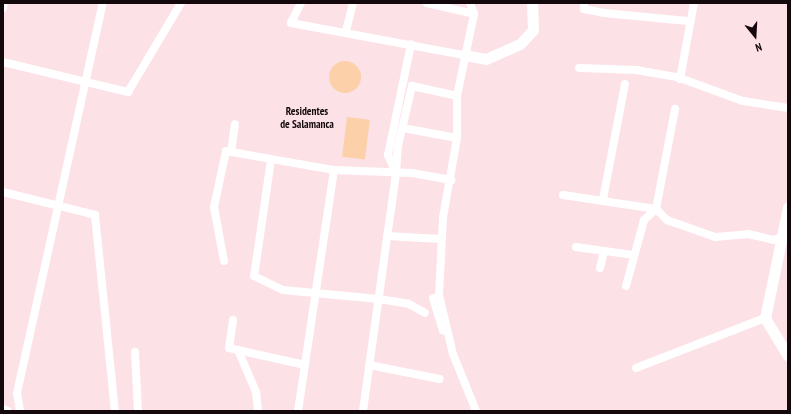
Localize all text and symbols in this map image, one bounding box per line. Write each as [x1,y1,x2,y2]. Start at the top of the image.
north arrow [735,16,775,56]
text: N [754,40,764,55]
district label: Residentes de Salamanca [280,105,334,131]

